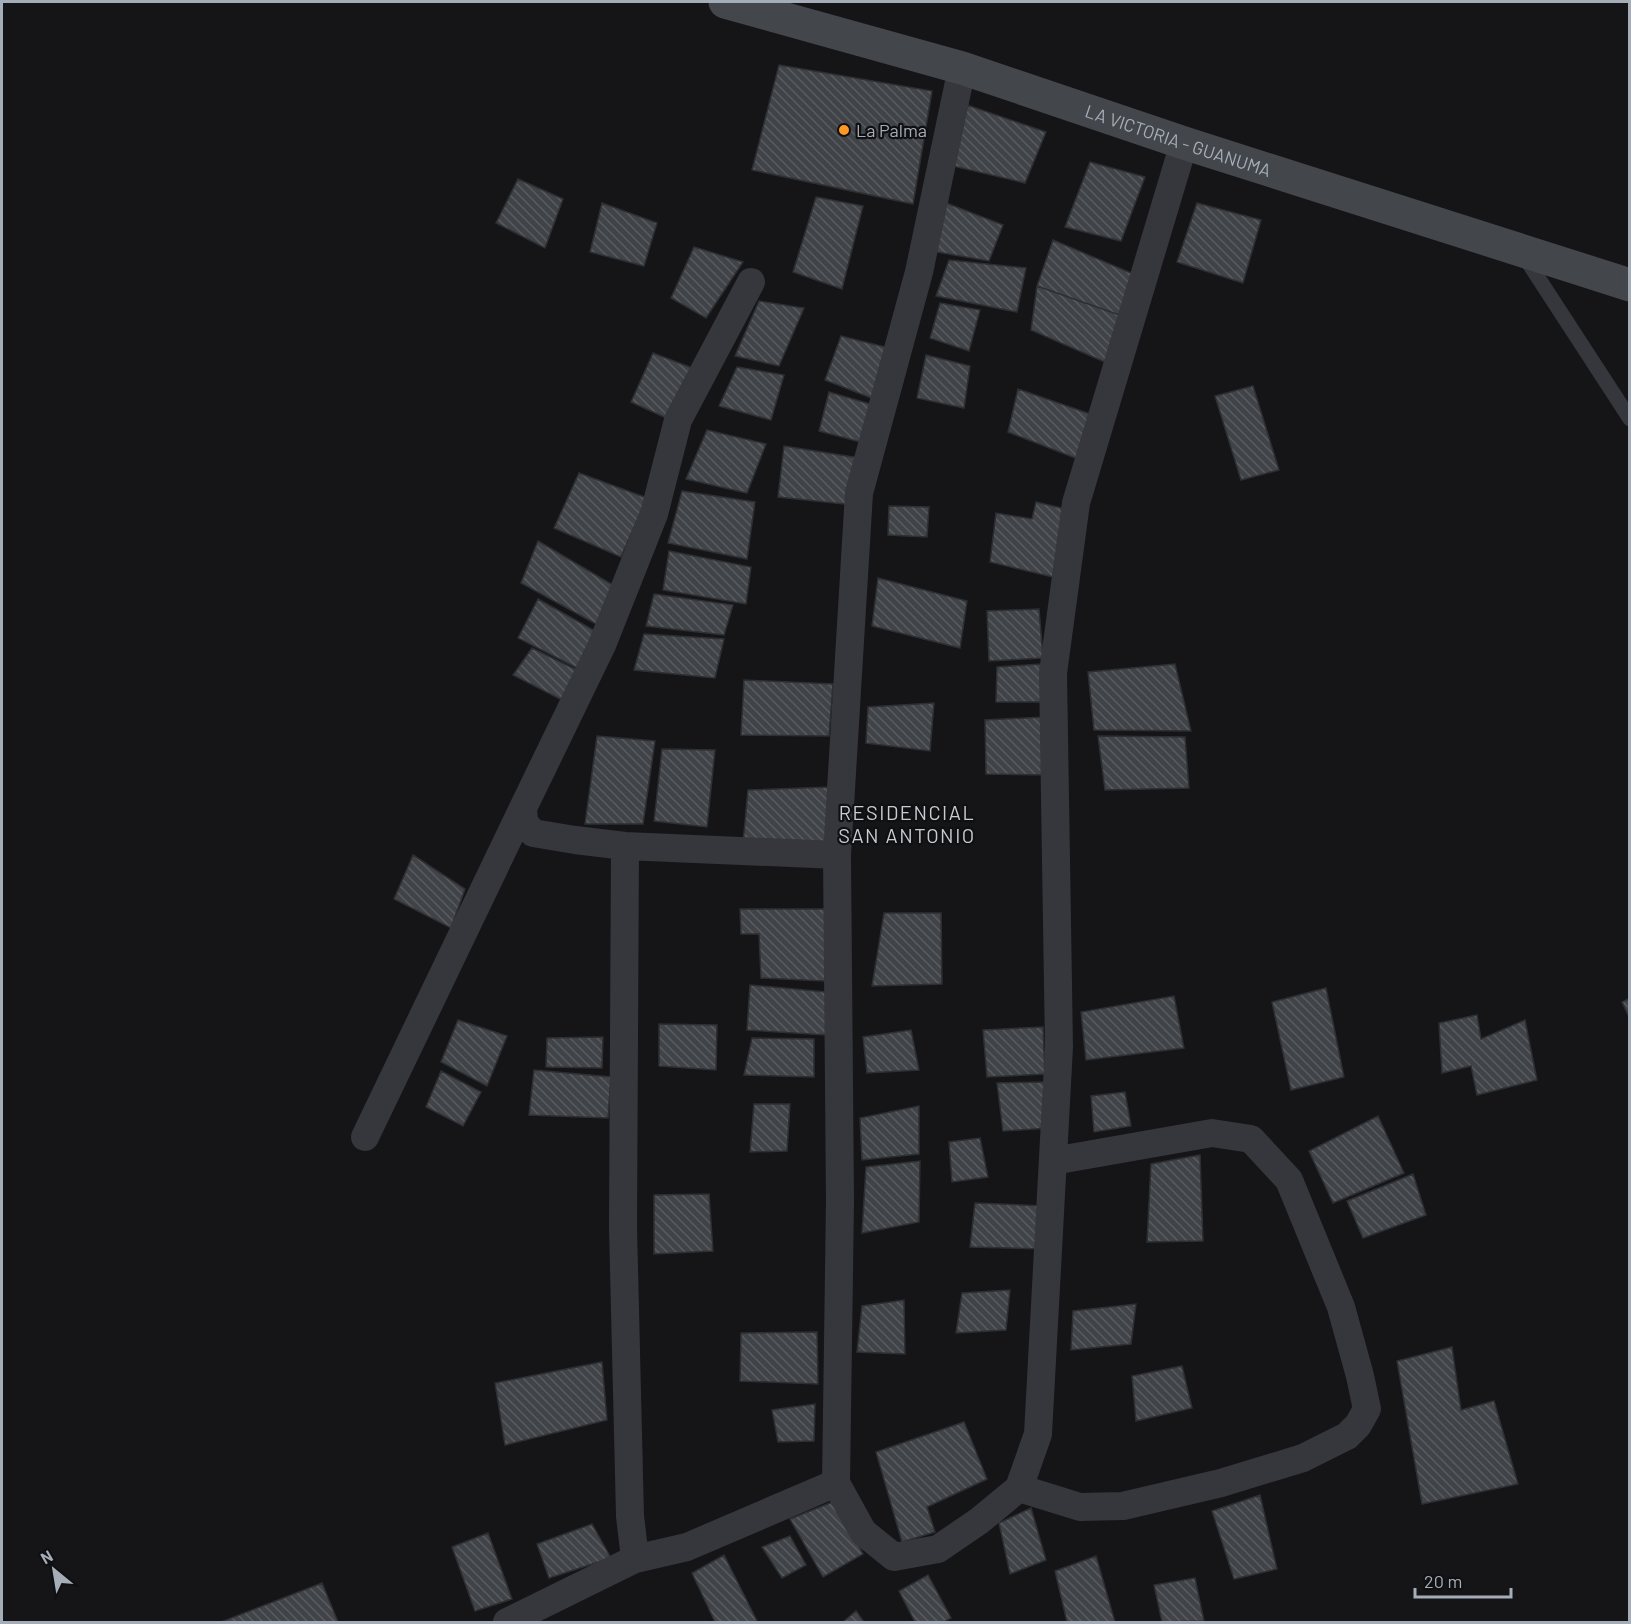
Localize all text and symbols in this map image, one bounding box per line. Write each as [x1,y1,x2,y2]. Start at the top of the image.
street label: LA VICTORIA - GUANUMA [1082,99,1274,181]
place label: La Palma [856,119,927,141]
marker: La Palma [837,123,851,137]
district label: RESIDENCIAL SAN ANTONIO [838,800,976,847]
north arrow [24,1540,84,1600]
text: N [37,1546,56,1567]
scale bar [1415,1561,1511,1599]
text: 20 m [1424,1570,1462,1592]

